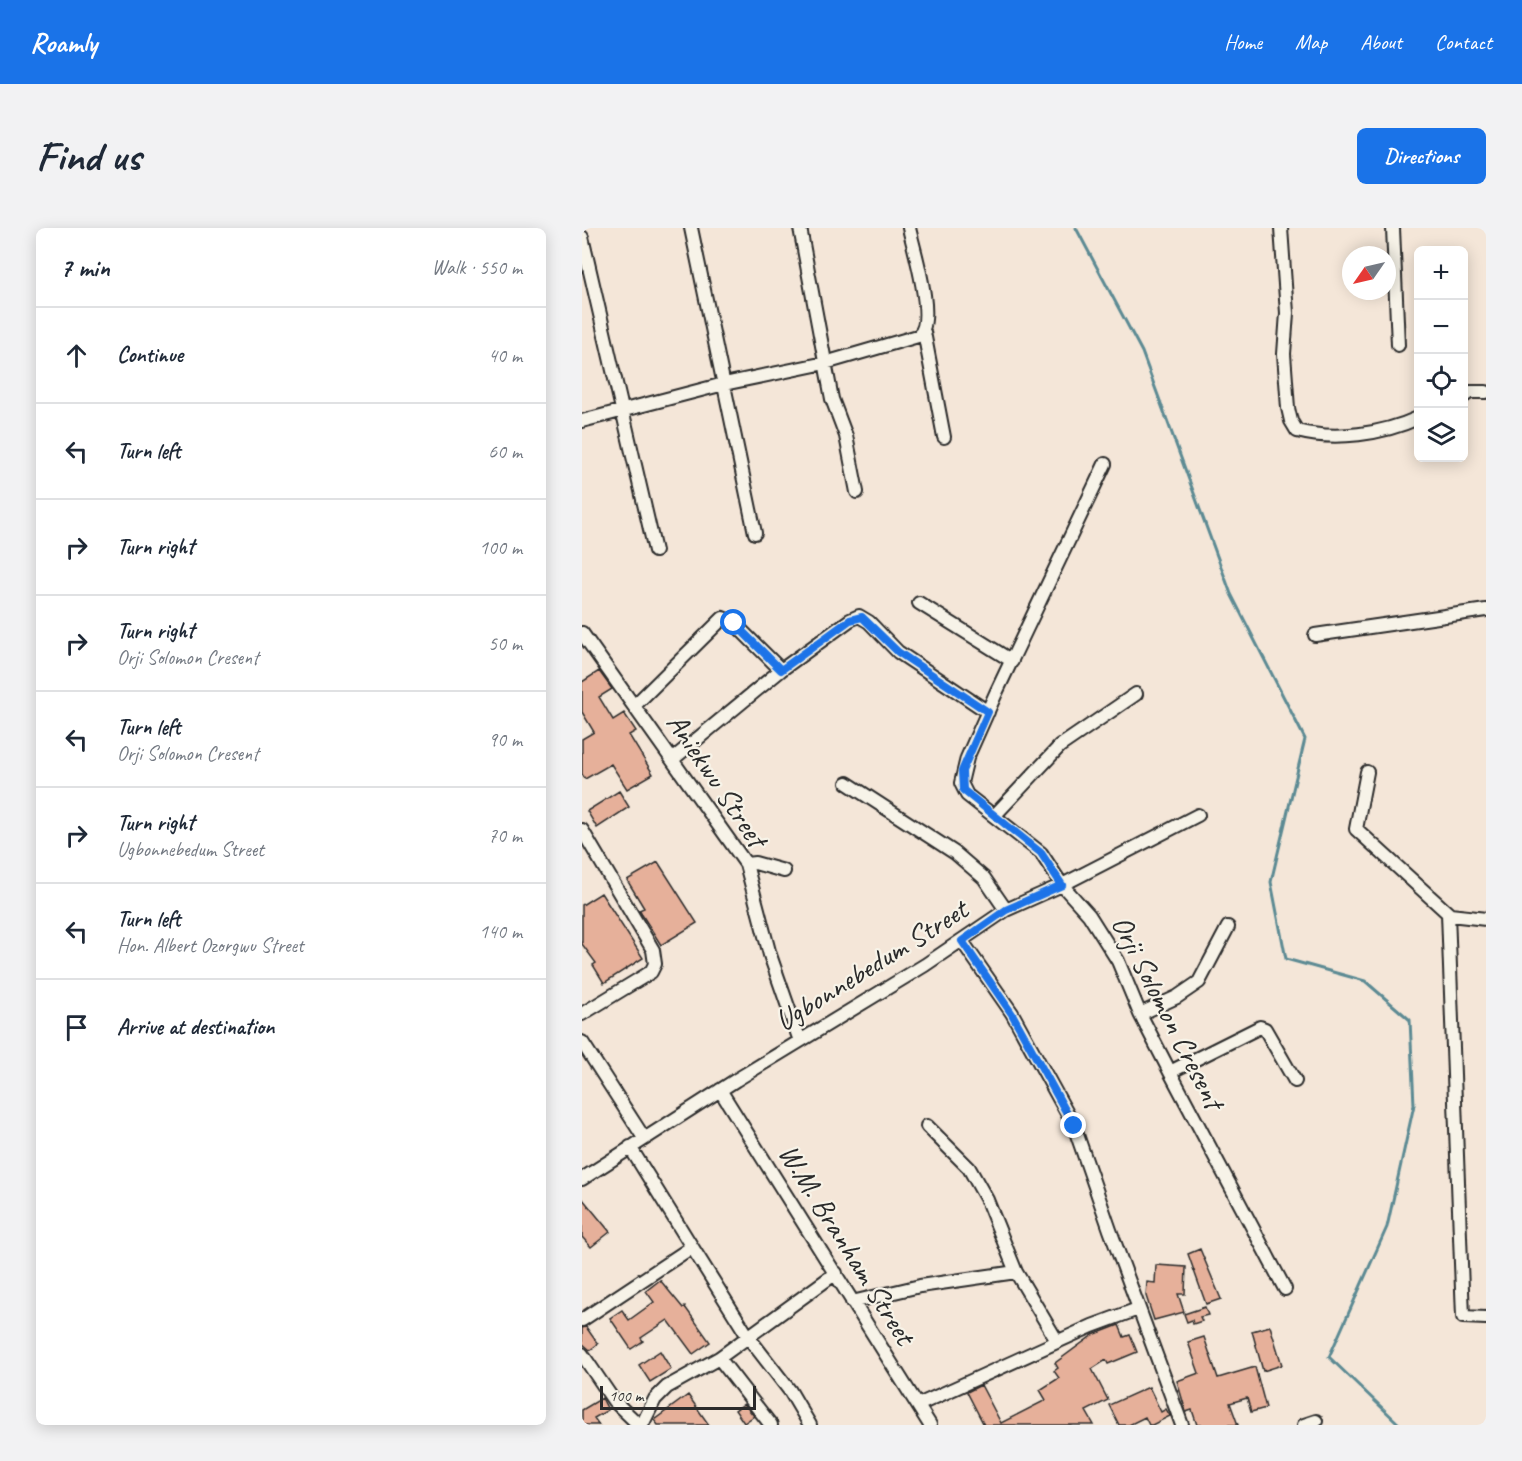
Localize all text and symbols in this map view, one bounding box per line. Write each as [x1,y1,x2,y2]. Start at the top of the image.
text: Roamly [30,25,97,60]
text: Home [1224,29,1262,55]
text: Map [1295,29,1327,55]
text: About [1360,29,1402,55]
text: Contact [1435,29,1492,55]
button: Directions [1357,128,1486,184]
text: Find us [36,130,141,183]
north arrow [1342,246,1396,300]
map controls [1414,246,1468,462]
button: + [1414,246,1468,300]
text: 7 min [60,251,110,284]
text: Walk · 550 m [432,255,522,280]
button: − [1414,300,1468,354]
icon: ahead [60,339,93,372]
text: Continue [117,341,183,369]
text: 40 m [488,343,522,368]
button: locate [1414,354,1468,408]
button: layers [1414,408,1468,462]
icon: left [60,435,93,468]
text: Turn left [117,437,181,465]
text: 60 m [488,439,522,464]
icon: right [60,531,93,564]
text: Turn right [117,533,194,561]
text: 100 m [479,535,522,560]
route start [720,609,746,635]
text: Turn right [117,617,194,645]
icon: right [60,627,93,660]
text: 50 m [488,631,522,656]
text: Orji Solomon Cresent [117,645,259,670]
street label: Aniekwu Street [658,706,778,858]
text: Turn left [117,713,181,741]
icon: left [60,723,93,756]
text: 90 m [488,727,522,752]
text: Orji Solomon Cresent [117,741,259,766]
text: Turn right [117,809,194,837]
icon: right [60,819,93,852]
text: 70 m [488,823,522,848]
text: Ugbonnebedum Street [117,837,264,862]
street label: Ugbonnebedum Street [768,889,977,1039]
text: Turn left [117,905,181,933]
street label: Orji Solomon Cresent [1103,909,1235,1119]
icon: left [60,915,93,948]
text: 140 m [479,919,522,944]
text: Hon. Albert Ozorgwu Street [117,933,304,958]
icon: arrive [60,1011,93,1044]
text: Arrive at destination [117,1013,274,1041]
route end [1060,1112,1086,1138]
street label: W.M. Branham Street [770,1137,926,1354]
scale bar [600,1383,756,1410]
text: 100 m [609,1386,643,1406]

